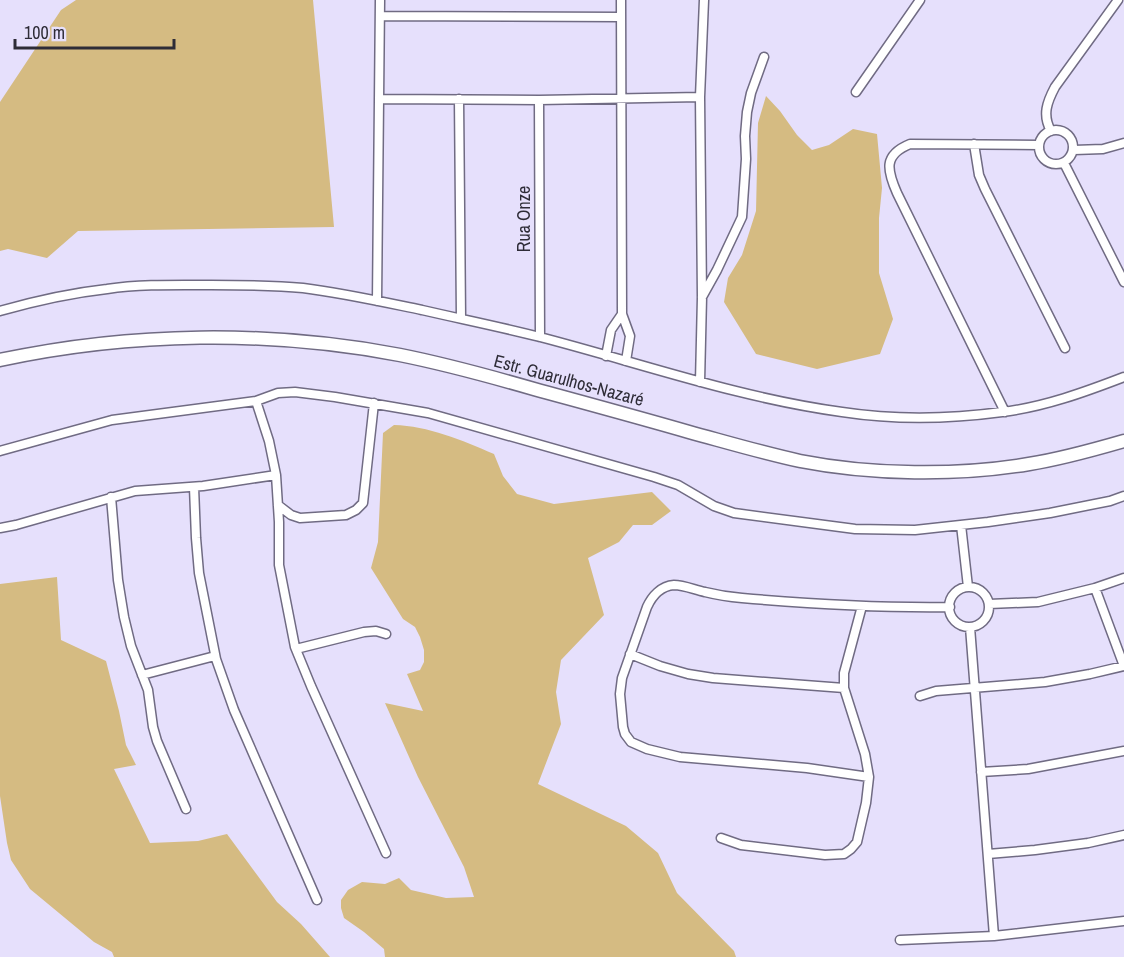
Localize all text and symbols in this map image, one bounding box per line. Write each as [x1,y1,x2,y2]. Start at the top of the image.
scale bar [15,12,174,50]
text: 100 m [24,20,65,45]
street label: Rua Onze [511,186,536,252]
street label: Estr. Guarulhos-Nazaré [491,348,647,412]

